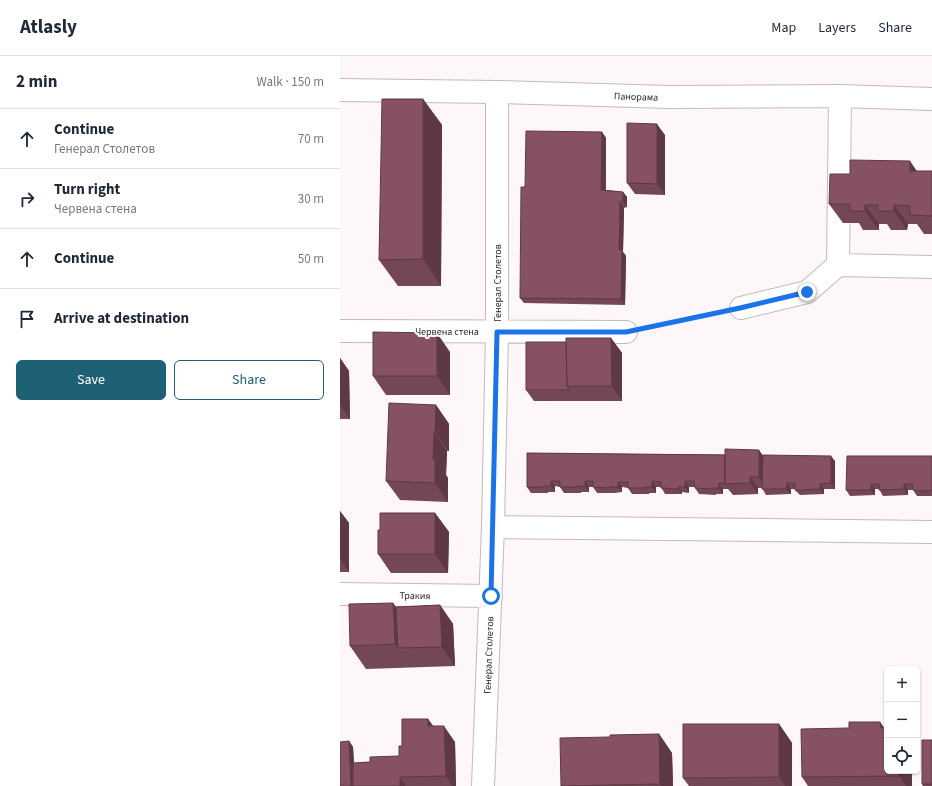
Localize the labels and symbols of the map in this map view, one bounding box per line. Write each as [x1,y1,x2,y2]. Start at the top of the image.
street label: Панорама [614,89,658,105]
street label: Генерал Столетов [491,244,505,322]
route end [798,283,816,301]
street label: Червена стена [415,325,479,339]
route start [482,587,500,605]
street label: Тракия [399,589,431,603]
street label: Генерал Столетов [481,616,497,694]

